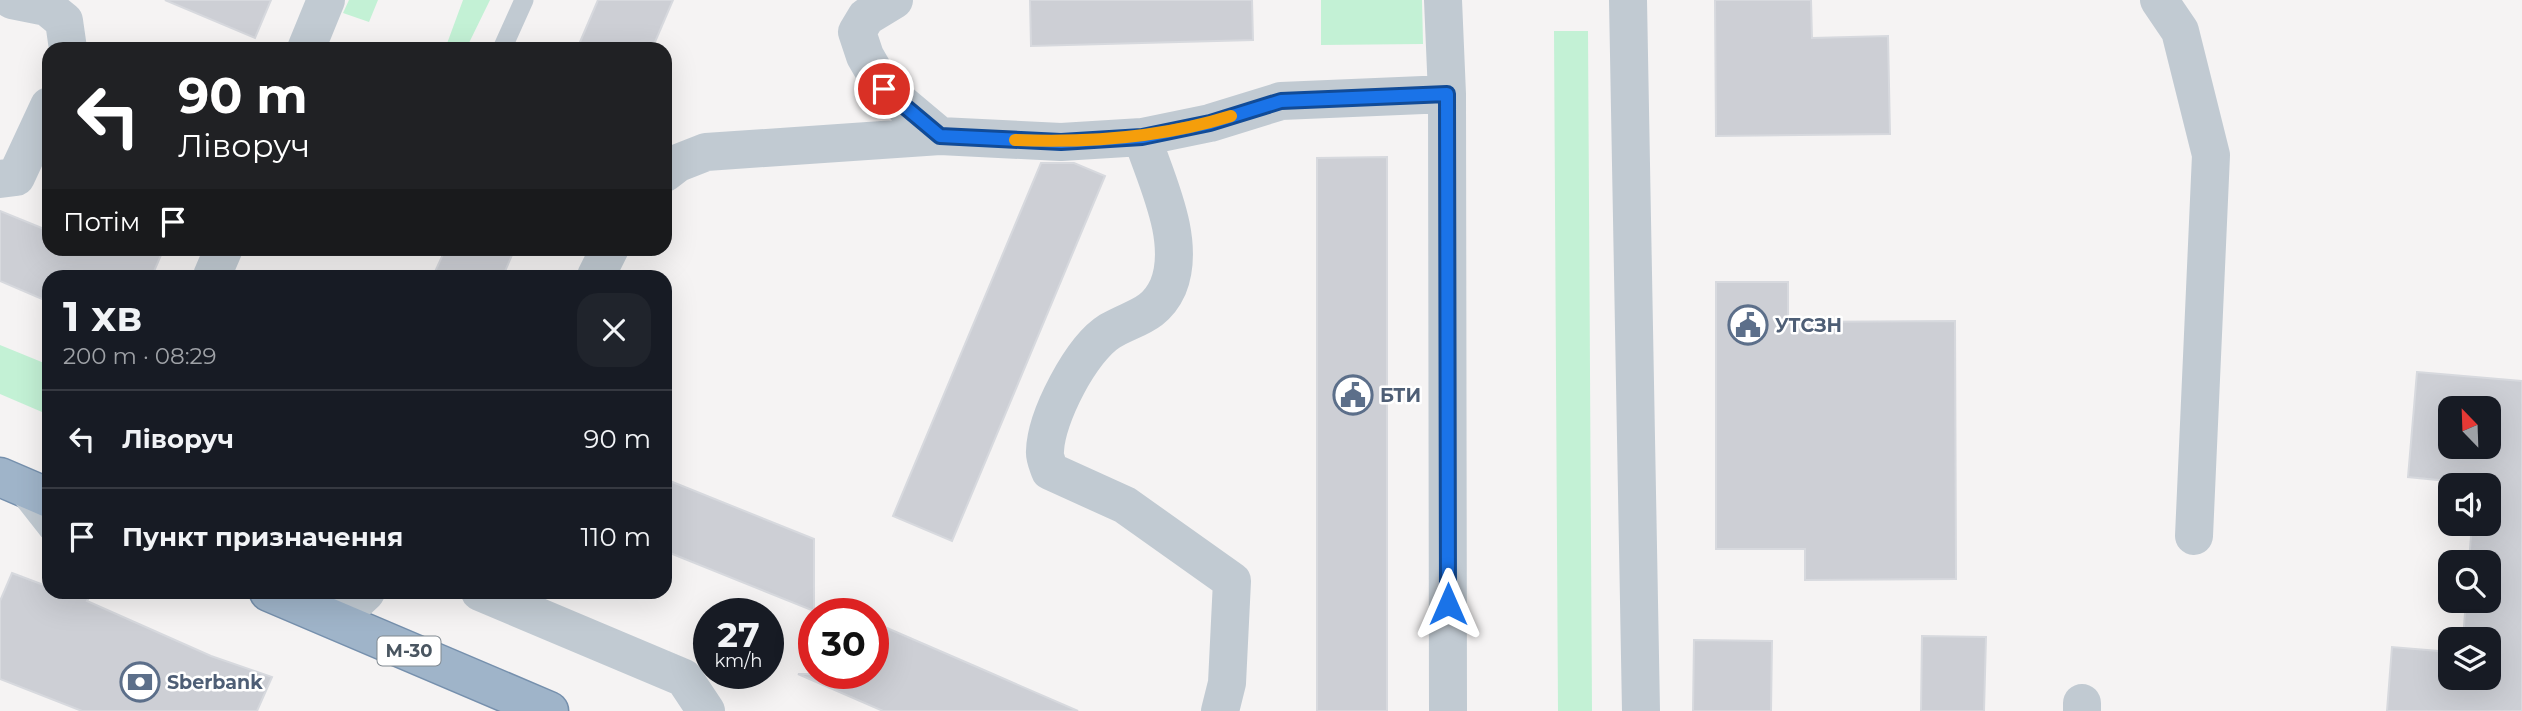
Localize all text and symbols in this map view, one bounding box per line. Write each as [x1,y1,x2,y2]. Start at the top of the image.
pin [854,59,914,119]
text: 90 m [178,66,308,125]
icon: left [63,70,154,161]
icon: arrive [865,70,903,108]
text: Ліворуч [178,126,310,165]
icon: arrive [154,203,192,241]
text: Потім [63,206,140,238]
text: 1 хв [63,290,142,342]
button: close [577,293,651,367]
public building icon: УТСЗН [1727,304,1769,346]
place label: УТСЗН [1775,314,1842,337]
text: 200 m · 08:29 [63,342,217,370]
public building icon: БТИ [1332,374,1374,416]
place label: БТИ [1380,384,1421,407]
north arrow [2438,396,2501,458]
map controls [2438,396,2501,690]
icon: left [63,420,101,458]
text: Ліворуч [122,423,234,455]
text: 90 m [584,423,651,455]
button: sound [2438,473,2501,536]
icon: arrive [63,518,101,556]
text: Пункт призначення [122,521,403,553]
text: 110 m [581,521,651,553]
button: search [2438,550,2501,613]
position arrow [1411,567,1485,641]
speed limit sign: 30 [798,598,889,689]
text: 27 [717,613,760,656]
button: layers [2438,627,2501,690]
road number: М-30 [378,636,440,666]
text: km/h [714,650,763,672]
bank icon: Sberbank [119,661,161,703]
place label: Sberbank [167,671,263,694]

